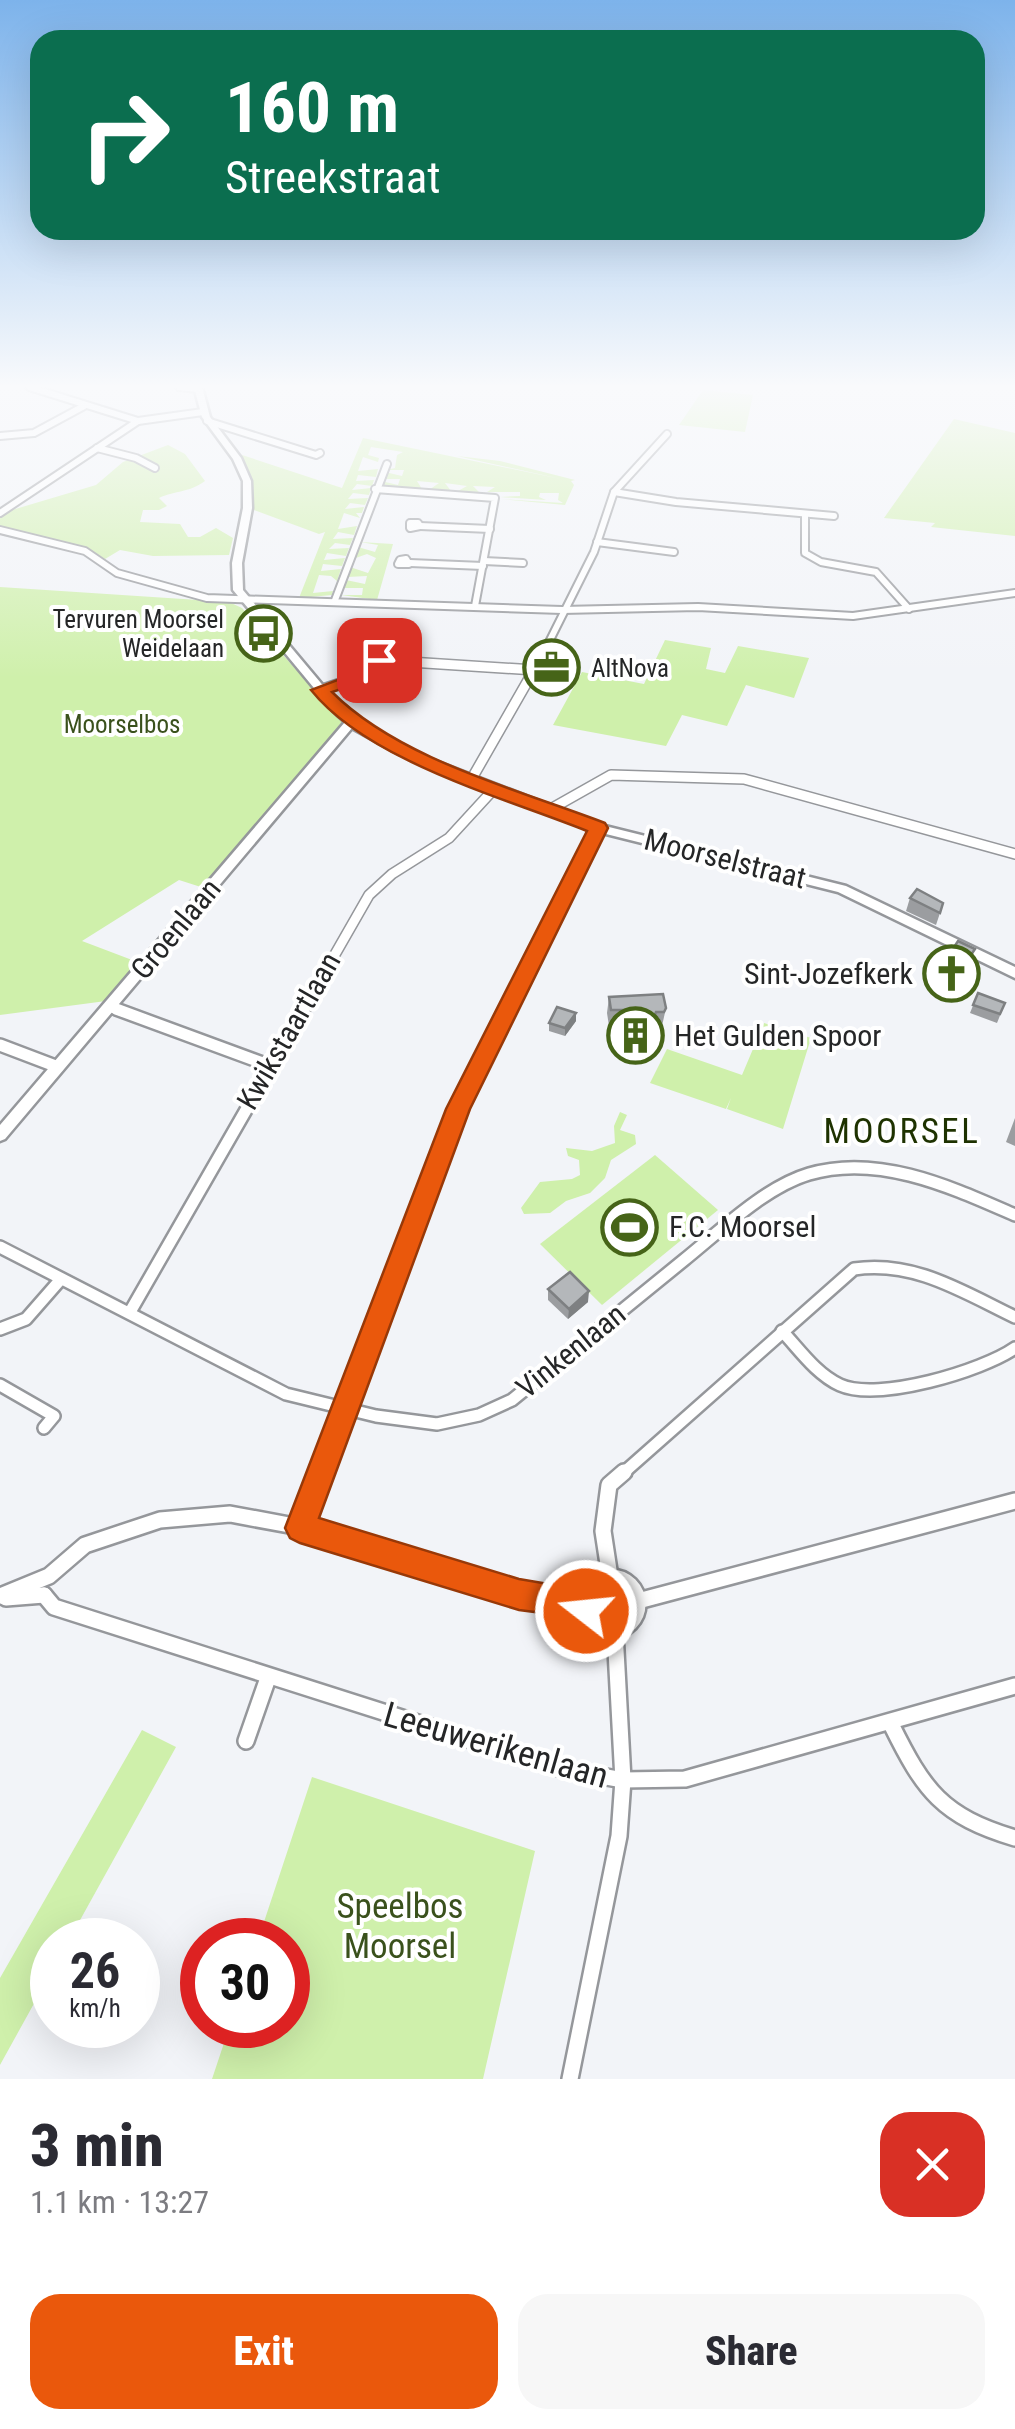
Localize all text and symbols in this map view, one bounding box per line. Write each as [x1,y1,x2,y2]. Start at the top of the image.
text: 160 m [225,67,399,149]
icon: right [60,70,190,200]
text: Streekstraat [225,151,441,204]
bus stop icon: Tervuren Moorsel Weidelaan [233,603,293,663]
place label: Tervuren Moorsel Weidelaan [52,605,224,663]
pin [337,618,422,703]
icon: arrive [352,633,407,688]
office icon: AltNova [522,638,582,698]
place label: AltNova [591,654,669,683]
park label: Moorselbos [64,710,180,739]
street label: Moorselstraat [641,822,810,895]
street label: Groenlaan [124,871,228,986]
church icon: Sint-Jozefkerk [922,944,982,1004]
street label: Kwikstaartlaan [230,946,348,1116]
place label: Sint-Jozefkerk [744,956,913,991]
building icon: Het Gulden Spoor [605,1006,665,1066]
place label: Het Gulden Spoor [674,1018,882,1053]
district label: MOORSEL [824,1111,980,1152]
sports icon: F.C. Moorsel [600,1197,660,1257]
place label: F.C. Moorsel [669,1209,816,1244]
street label: Vinkenlaan [509,1296,632,1405]
position arrow [534,1559,638,1663]
street label: Leeuwerikenlaan [379,1694,613,1797]
park label: Speelbos Moorsel [336,1886,464,1967]
speed limit sign: 30 [180,1918,310,2048]
text: 26 [70,1942,120,2000]
text: km/h [69,1994,121,2023]
text: 3 min [30,2110,164,2181]
button: close [880,2112,985,2217]
text: 1.1 km · 13:27 [30,2183,209,2221]
button: Exit [30,2294,498,2409]
button: Share [518,2294,985,2409]

